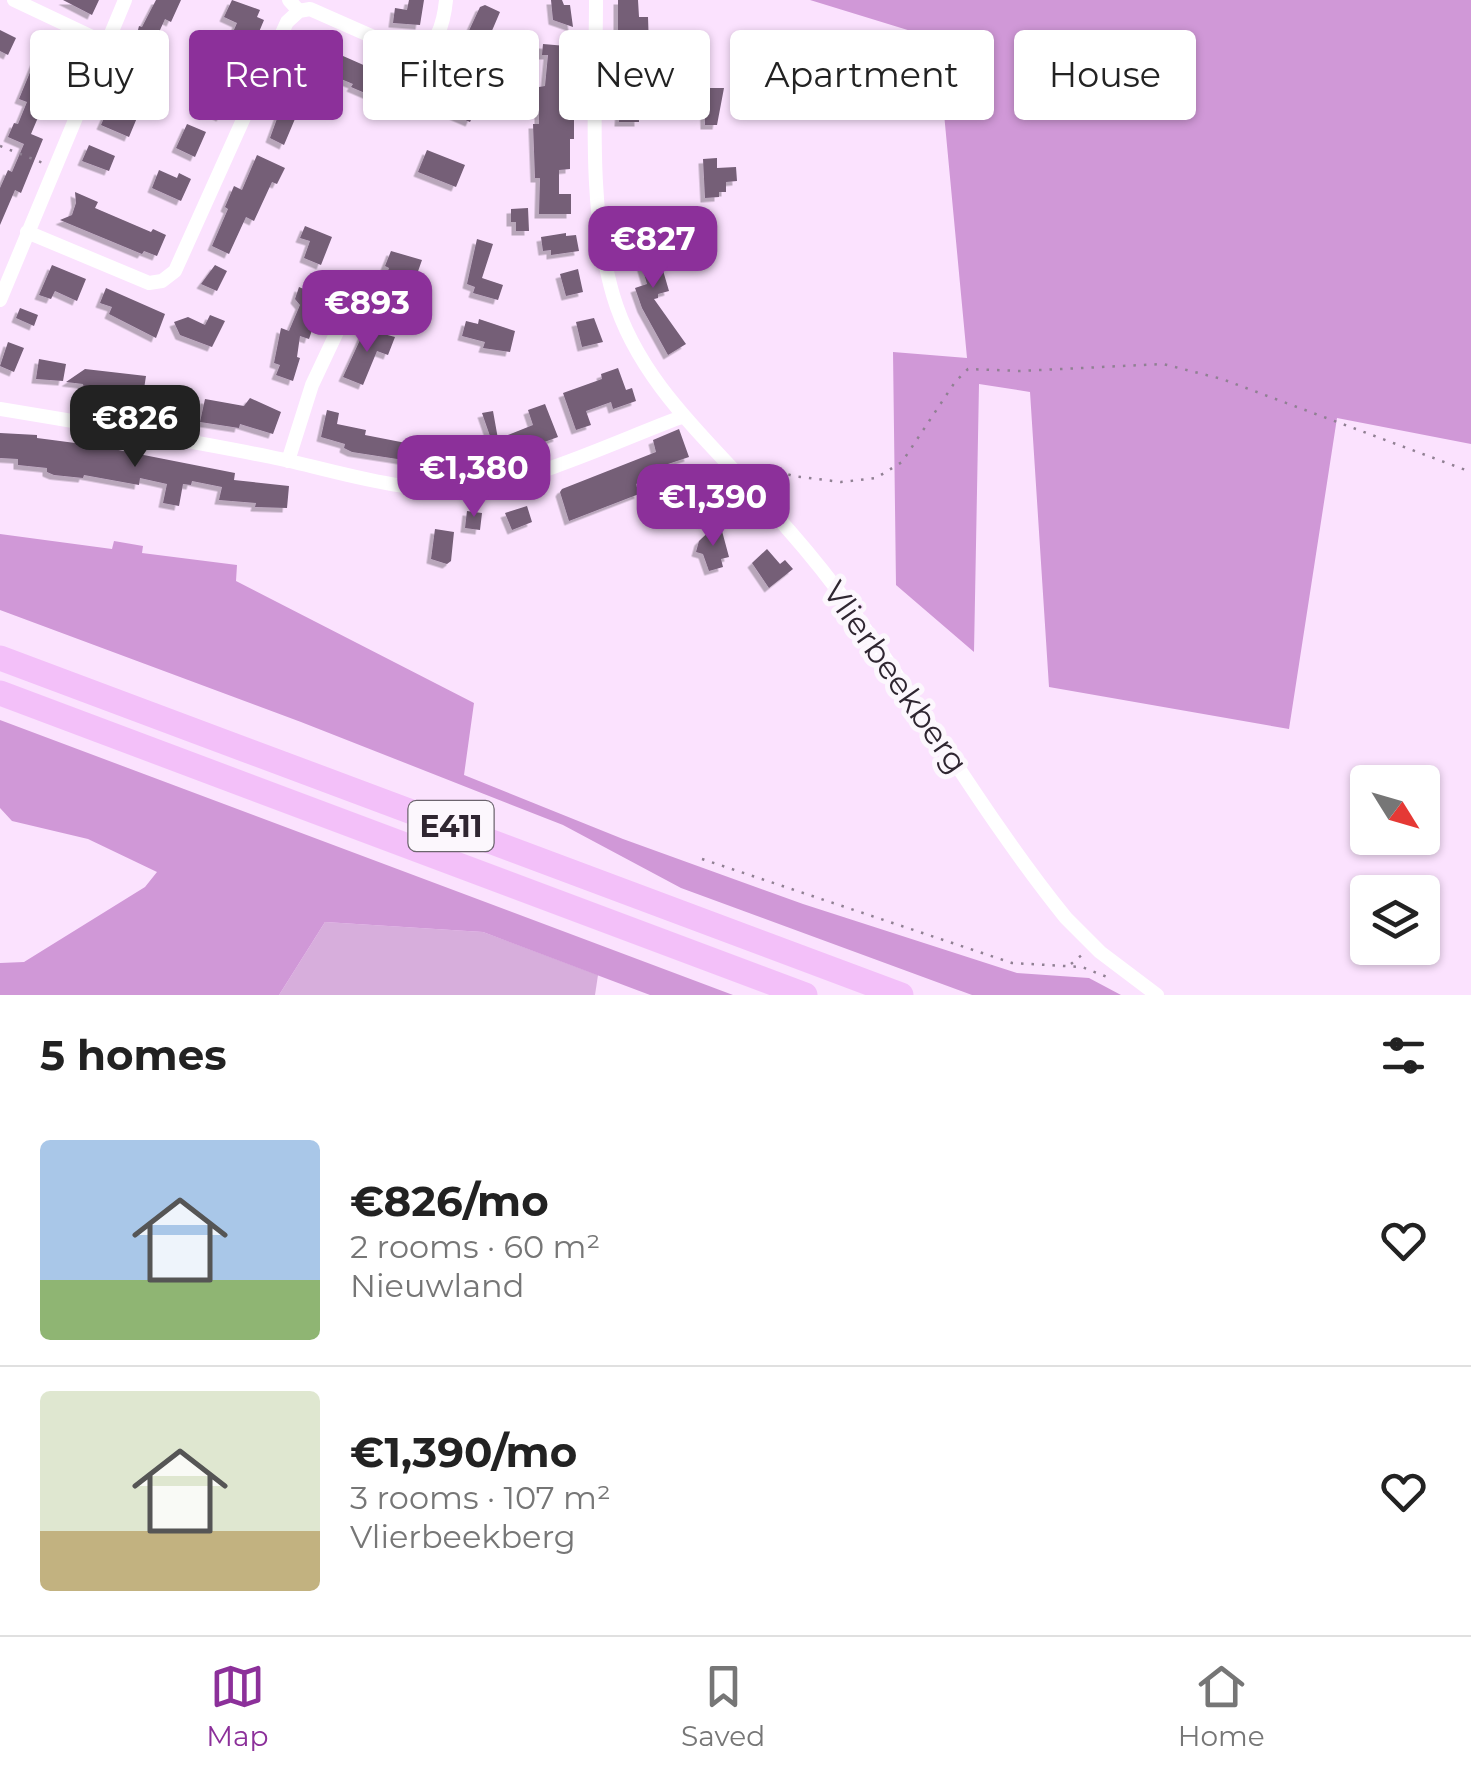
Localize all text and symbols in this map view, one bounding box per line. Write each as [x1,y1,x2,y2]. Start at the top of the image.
chip: Buy [30,30,169,120]
chip: Rent [189,30,343,120]
chip: Filters [363,30,539,120]
chip: New [559,30,710,120]
chip: Apartment [730,30,994,120]
chip: House [1014,30,1196,120]
pin: €827 [594,206,712,291]
text: €827 [610,219,696,258]
pin: €893 [308,270,426,355]
text: €893 [324,283,410,322]
pin: €826 [76,385,194,470]
text: €826 [92,398,178,437]
pin: €1,380 [393,435,555,520]
text: €1,380 [419,448,529,487]
pin: €1,390 [632,464,794,549]
text: €1,390 [659,477,767,516]
street label: Vlierbeekberg [815,573,977,781]
north arrow [1350,765,1440,855]
map controls [1350,765,1440,965]
road number: E411 [408,801,494,851]
button: layers [1350,875,1440,965]
icon: filters [1376,1028,1431,1083]
text: 5 homes [40,1029,227,1081]
text: €826/mo [350,1175,549,1227]
icon: home [120,1180,240,1300]
icon: heart [1376,1213,1431,1268]
text: 2 rooms · 60 m² [350,1227,600,1266]
text: Nieuwland [350,1266,524,1305]
text: €1,390/mo [350,1426,577,1478]
icon: home [120,1431,240,1551]
icon: heart [1376,1464,1431,1519]
text: 3 rooms · 107 m² [350,1478,611,1517]
text: Vlierbeekberg [350,1517,576,1556]
tab: Map [206,1659,269,1753]
tab: Saved [681,1659,765,1753]
tab: Home [1178,1659,1265,1753]

